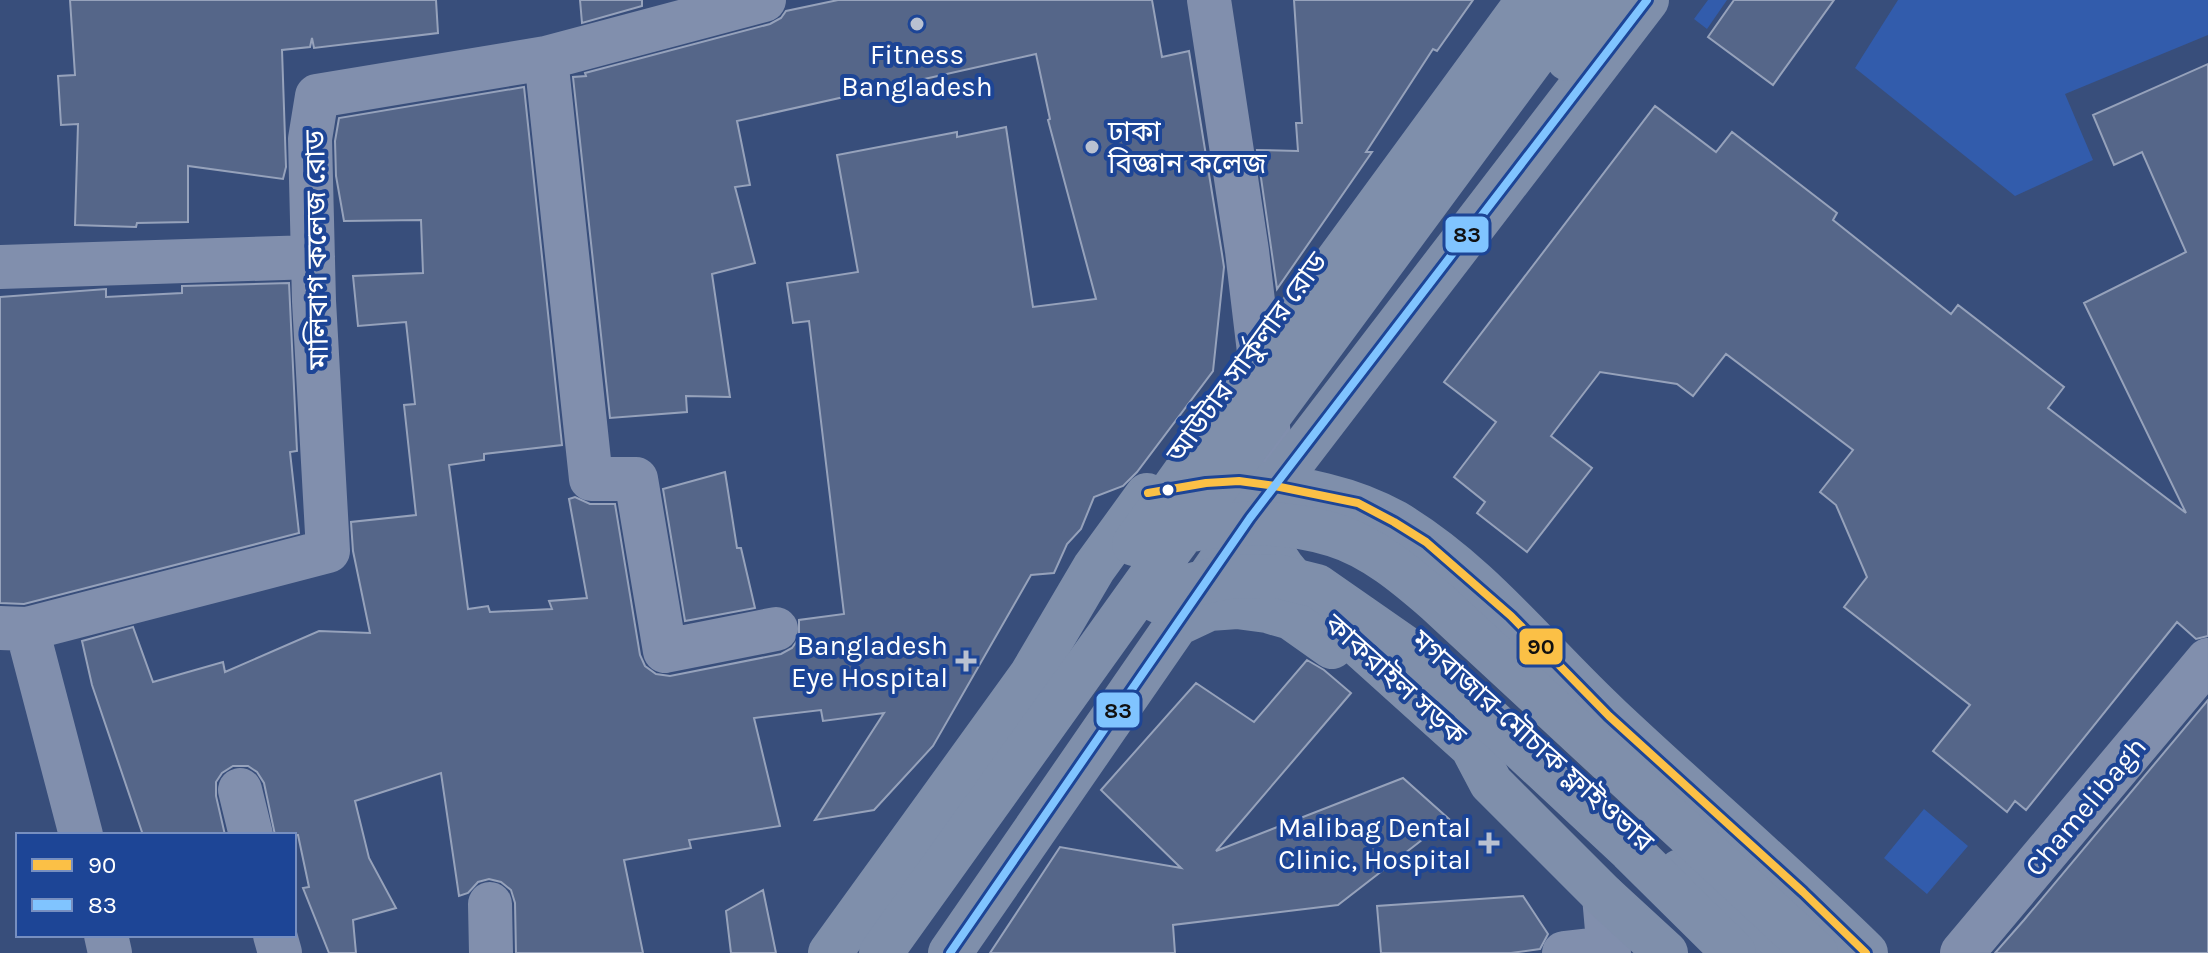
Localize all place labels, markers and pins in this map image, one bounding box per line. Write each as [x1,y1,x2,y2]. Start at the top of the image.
marker: Fitness Bangladesh [908,15,926,33]
place label: Fitness Bangladesh [841,38,993,103]
place label: ঢাকা বিজ্ঞান কলেজ [1107,115,1268,180]
marker: ঢাকা বিজ্ঞান কলেজ [1083,138,1101,156]
unlabelled marker [1160,482,1176,498]
place label: Bangladesh Eye Hospital [791,629,948,694]
marker: Bangladesh Eye Hospital [955,650,977,672]
place label: Malibag Dental Clinic, Hospital [1278,811,1471,876]
marker: Malibag Dental Clinic, Hospital [1478,832,1500,854]

